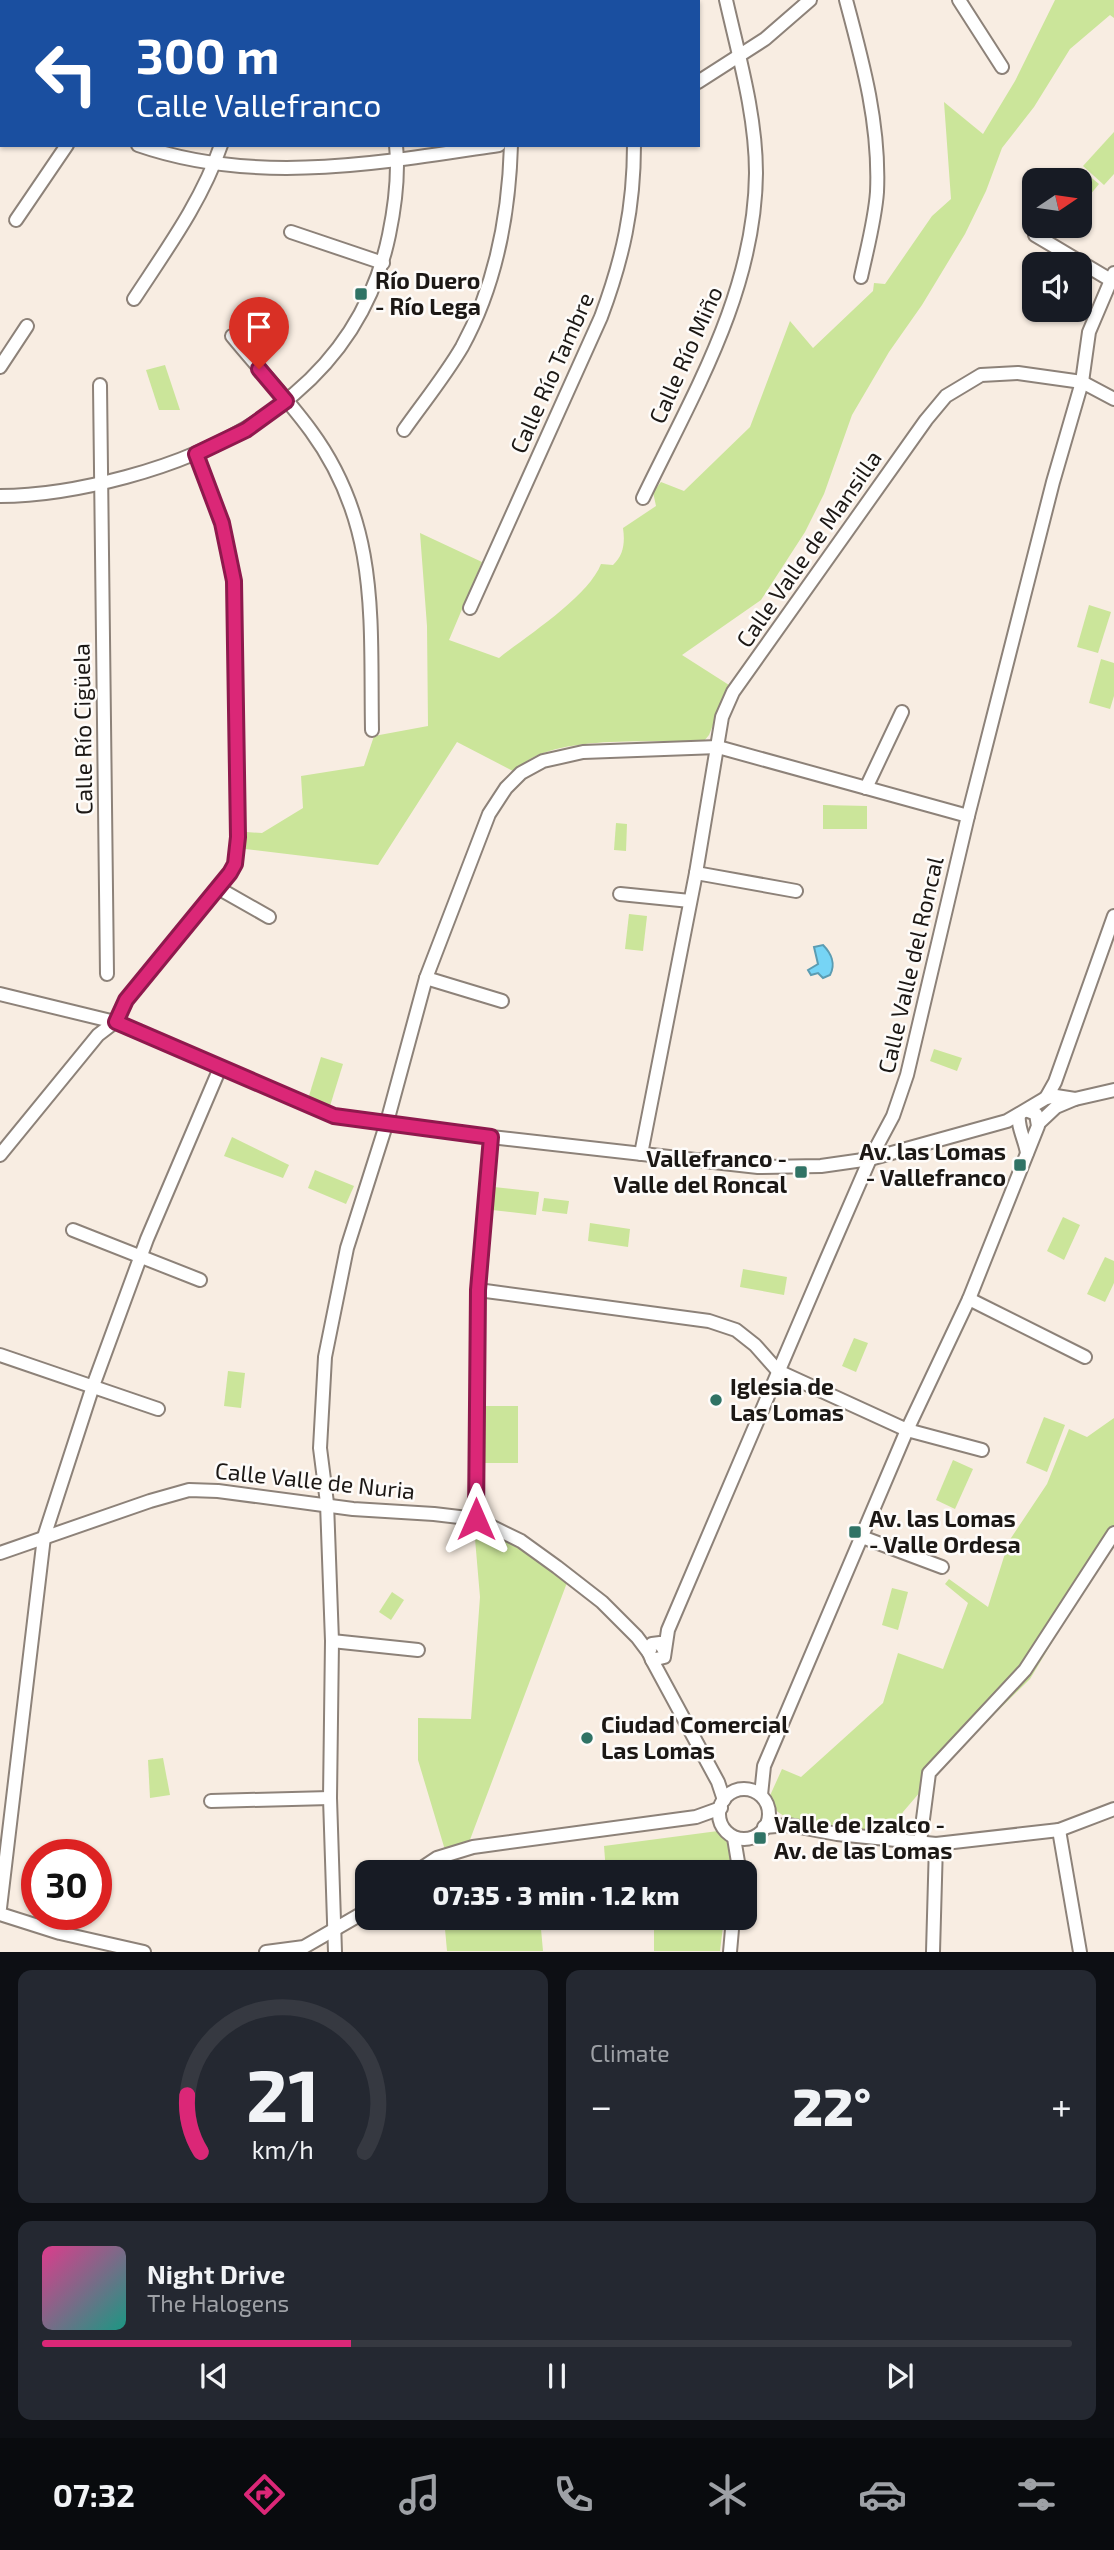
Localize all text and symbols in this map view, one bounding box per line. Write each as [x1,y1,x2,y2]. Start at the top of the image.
text: 300 m [136,25,279,84]
icon: left [21,28,112,119]
text: Calle Vallefranco [136,85,381,123]
north arrow [1022,168,1092,238]
map controls [1022,168,1092,322]
button: sound [1022,252,1092,322]
place label: Río Duero - Río Lega [375,266,481,320]
street label: Calle Río Miño [642,282,728,428]
marker: Río Duero - Río Lega [353,286,369,302]
street label: Calle Río Tambre [503,288,599,457]
pin [229,297,289,369]
icon: arrive [240,308,278,346]
street label: Calle Valle de Mansilla [730,445,887,652]
street label: Calle Río Cigüela [67,643,97,815]
street label: Calle Valle del Roncal [871,854,949,1076]
place label: Av. las Lomas - Vallefranco [859,1137,1006,1191]
place label: Vallefranco - Valle del Roncal [614,1144,787,1198]
marker: Av. las Lomas - Vallefranco [1012,1157,1028,1173]
marker: Vallefranco - Valle del Roncal [793,1164,809,1180]
place label: Iglesia de Las Lomas [730,1372,844,1426]
marker: Iglesia de Las Lomas [708,1392,724,1408]
street label: Calle Valle de Nuria [214,1456,417,1504]
position arrow [439,1482,513,1556]
place label: Av. las Lomas - Valle Ordesa [869,1504,1021,1558]
marker: Av. las Lomas - Valle Ordesa [847,1524,863,1540]
place label: Ciudad Comercial Las Lomas [601,1710,789,1764]
marker: Ciudad Comercial Las Lomas [579,1730,595,1746]
place label: Valle de Izalco - Av. de las Lomas [774,1810,952,1864]
marker: Valle de Izalco - Av. de las Lomas [752,1830,768,1846]
speed limit sign: 30 [21,1839,112,1930]
text: 07:35 · 3 min · 1.2 km [432,1879,680,1910]
text: Climate [590,2039,670,2067]
text: 21 [246,2050,320,2138]
text: 22° [792,2074,871,2136]
text: − [590,2082,612,2128]
text: + [1051,2082,1072,2128]
text: km/h [252,2134,314,2164]
text: Night Drive [147,2258,285,2289]
text: The Halogens [147,2289,289,2317]
icon: previous [195,2357,233,2395]
icon: pause [538,2357,576,2395]
icon: next [881,2357,919,2395]
icon: directions [240,2470,289,2519]
icon: music [395,2470,444,2519]
icon: phone [549,2470,598,2519]
icon: climate [703,2470,752,2519]
icon: car [858,2470,907,2519]
icon: filters [1012,2470,1061,2519]
text: 07:32 [53,2475,135,2513]

